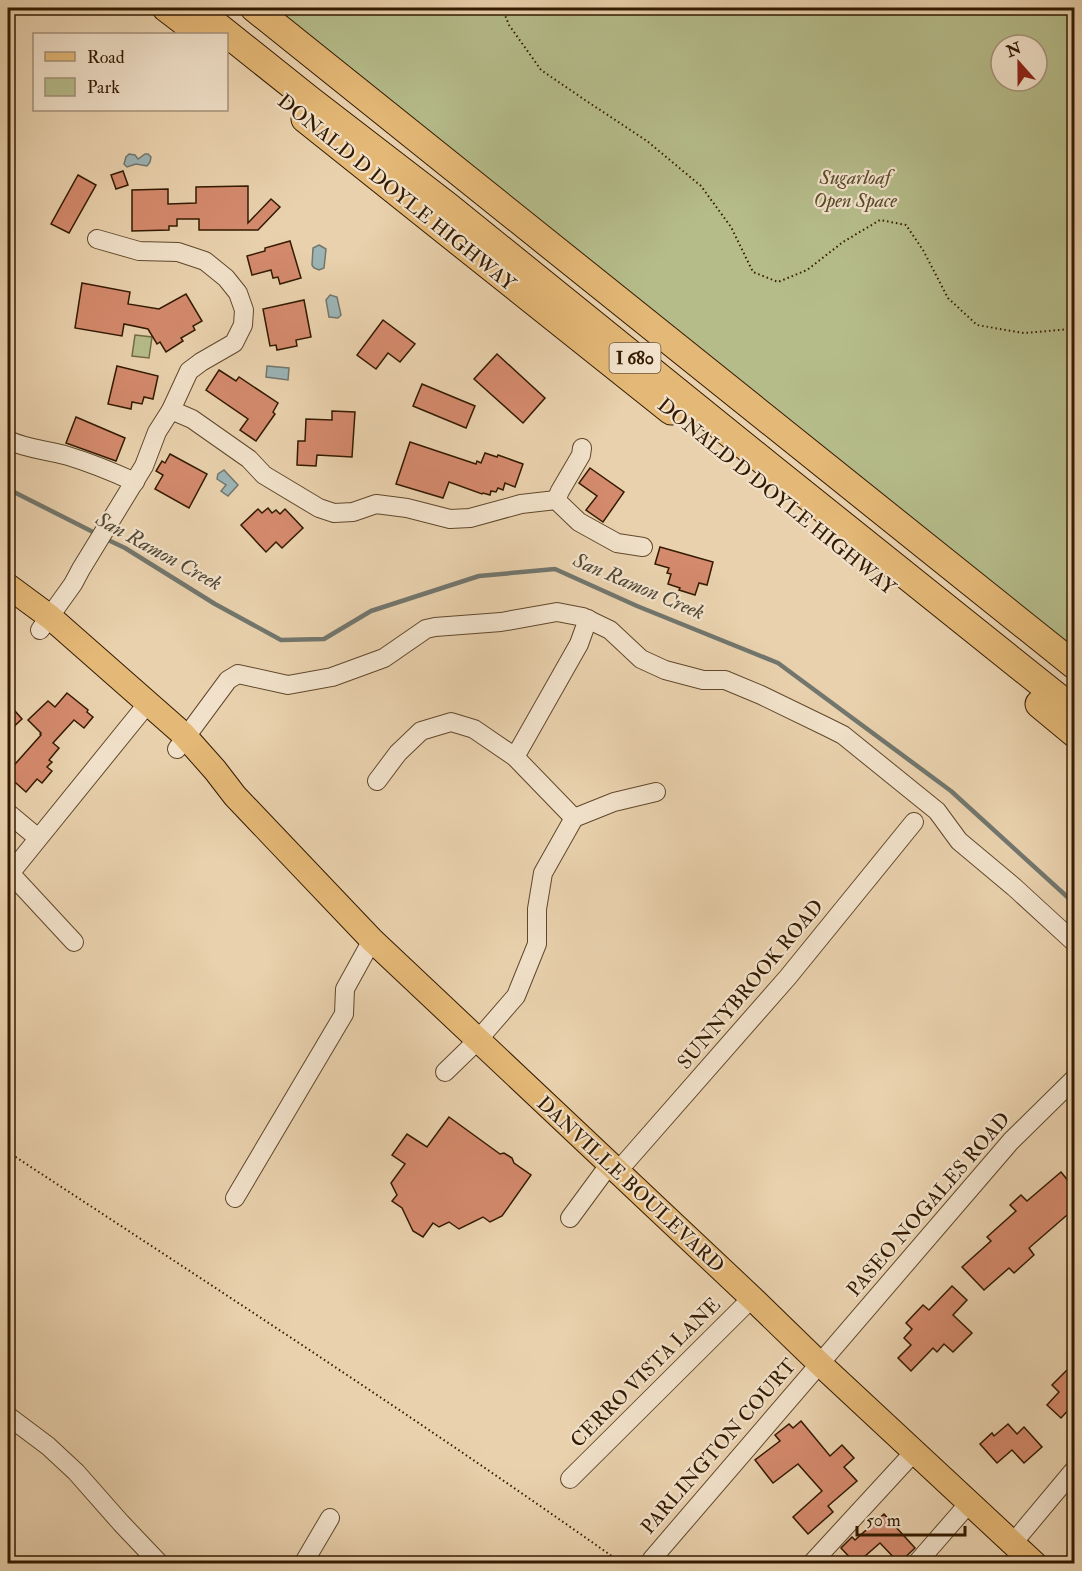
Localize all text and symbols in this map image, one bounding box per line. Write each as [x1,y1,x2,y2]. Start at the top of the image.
legend [33,33,228,111]
north arrow [989,33,1049,93]
text: N [1003,38,1025,62]
text: Road [87,46,125,69]
text: Park [87,76,120,99]
street label: DONALD D DOYLE HIGHWAY [272,88,522,297]
park label: Sugarloaf Open Space [813,165,897,213]
road number: I 680 [610,343,660,373]
street label: DONALD D DOYLE HIGHWAY [652,392,902,601]
water label: San Ramon Creek [90,505,227,597]
water label: San Ramon Creek [568,546,709,626]
street label: SUNNYBROOK ROAD [672,894,829,1074]
street label: DANVILLE BOULEVARD [532,1091,730,1278]
street label: PASEO NOGALES ROAD [841,1107,1015,1302]
street label: CERRO VISTA LANE [565,1292,726,1453]
street label: PARLINGTON COURT [635,1353,802,1539]
scale bar [857,1499,965,1537]
text: 50 m [866,1509,901,1532]

